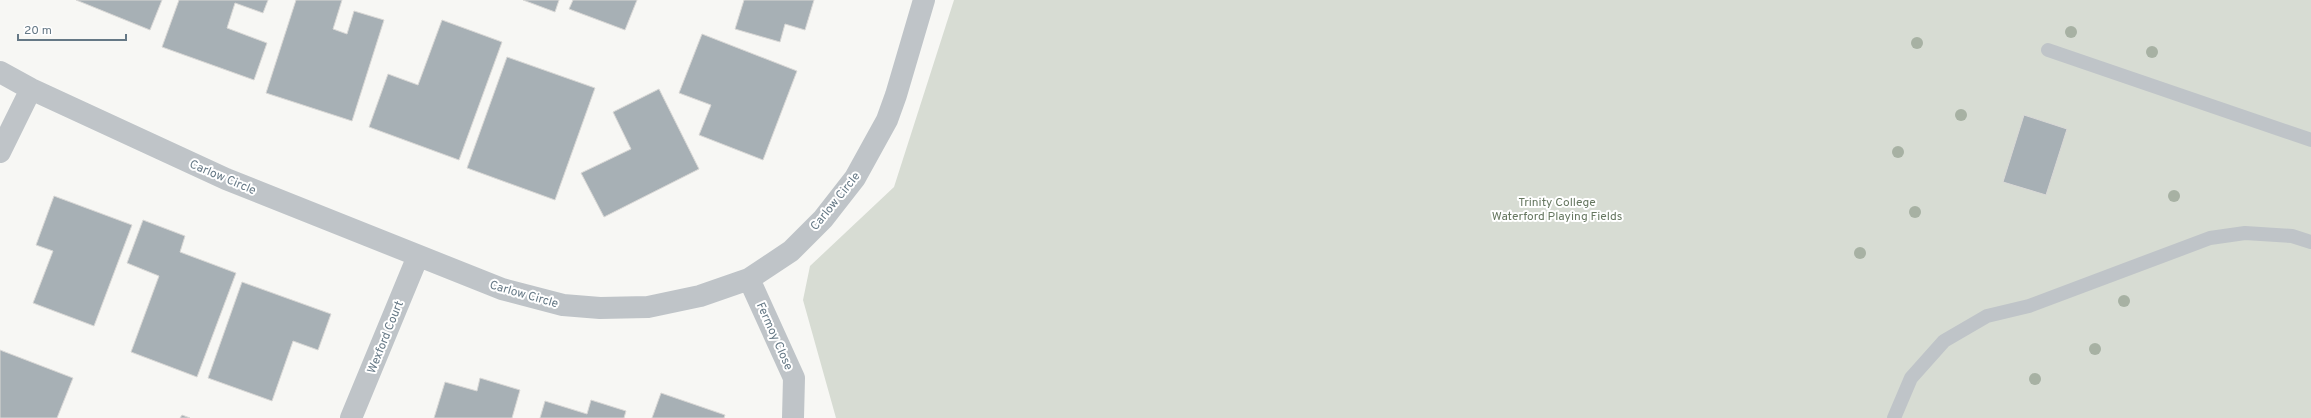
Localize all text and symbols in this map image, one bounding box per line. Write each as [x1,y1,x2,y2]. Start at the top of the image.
scale bar [18,16,126,42]
text: 20 m [24,23,52,39]
street label: Carlow Circle [187,157,258,199]
street label: Carlow Circle [807,169,864,234]
park label: Trinity College Waterford Playing Fields [1492,195,1622,225]
street label: Carlow Circle [488,278,560,312]
street label: Wexford Court [364,299,408,376]
street label: Fermoy Close [752,300,796,373]

